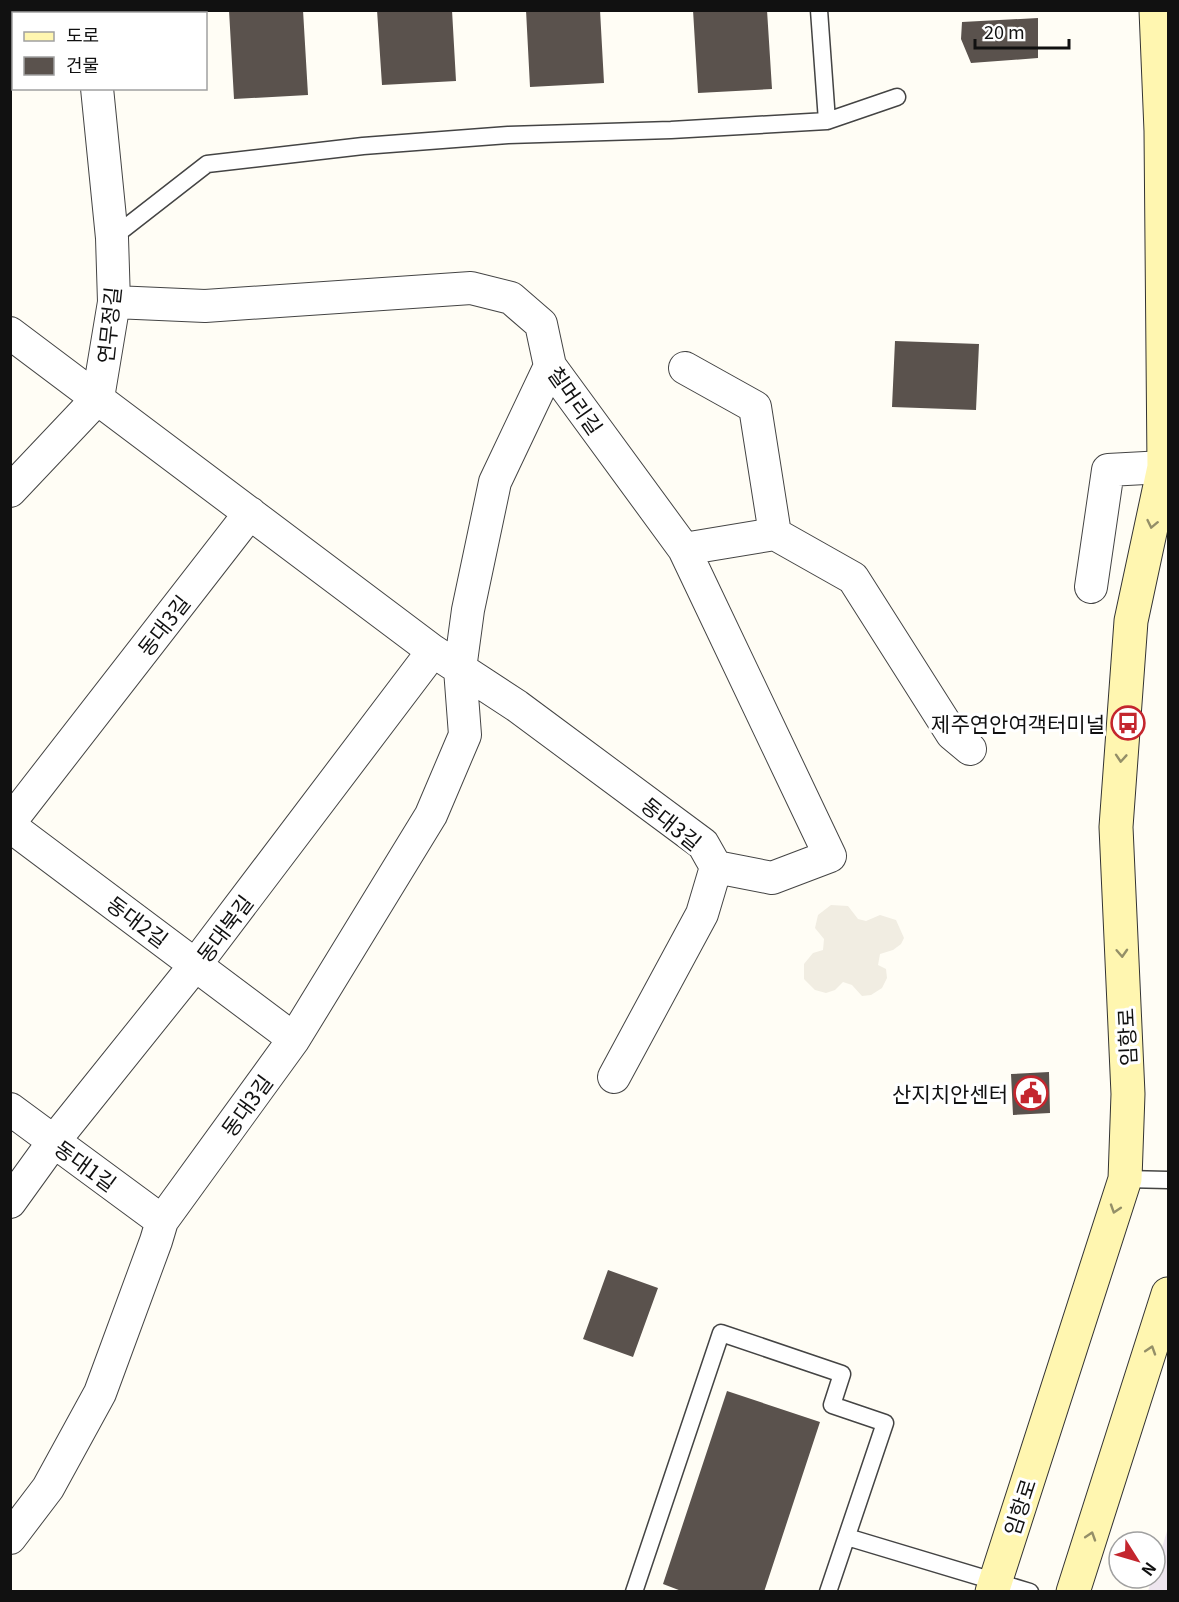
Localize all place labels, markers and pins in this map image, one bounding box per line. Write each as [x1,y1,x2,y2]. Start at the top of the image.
bus stop icon: 제주연안여객터미널 [1110,705,1146,741]
place label: 제주연안여객터미널 [931,708,1105,738]
public building icon: 산지치안센터 [1013,1075,1049,1111]
place label: 산지치안센터 [892,1078,1008,1108]

